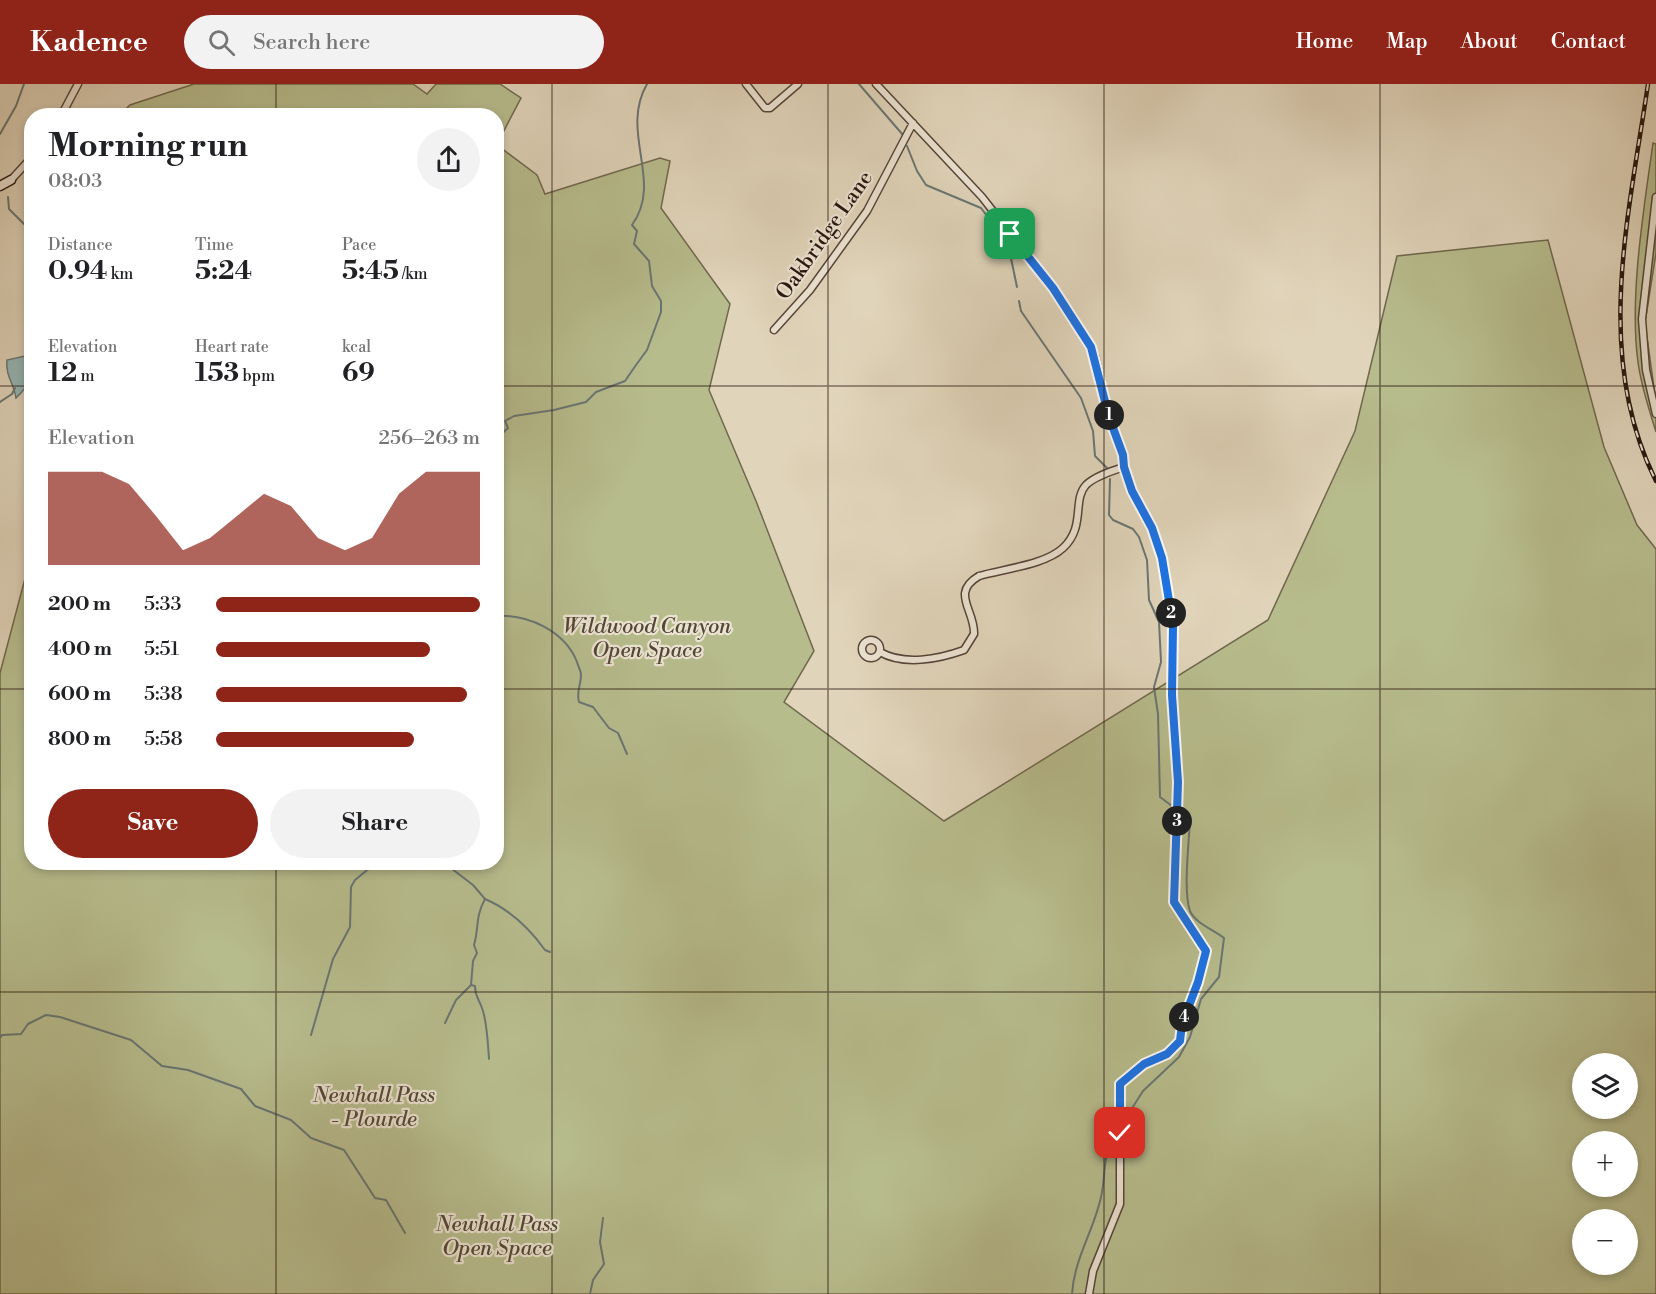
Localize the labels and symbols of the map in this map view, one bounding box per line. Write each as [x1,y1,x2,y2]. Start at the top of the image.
street label: Oakbridge Lane [771,166,879,305]
pin [984,208,1035,259]
pin: 1 [1094,400,1124,430]
pin: 2 [1156,598,1186,628]
park label: Wildwood Canyon Open Space [563,614,731,664]
pin: 3 [1162,806,1192,836]
pin: 4 [1169,1002,1199,1032]
park label: Newhall Pass - Plourde [312,1083,435,1133]
pin [1094,1107,1145,1158]
park label: Newhall Pass Open Space [435,1212,558,1262]

